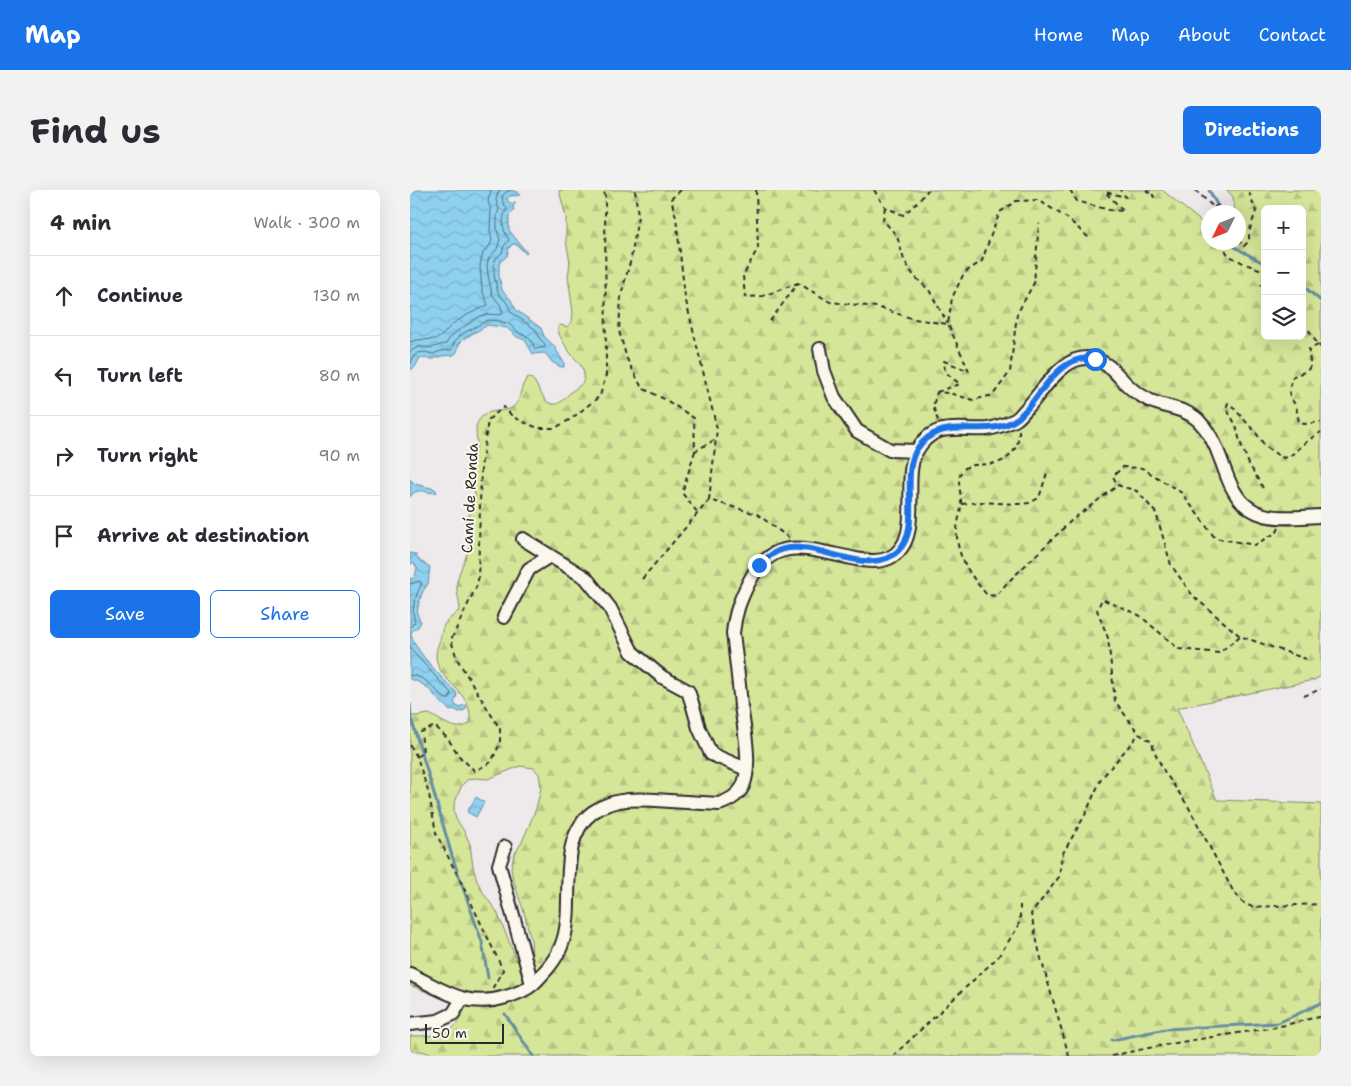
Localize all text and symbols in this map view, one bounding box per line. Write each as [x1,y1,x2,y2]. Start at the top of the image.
text: Map [25,19,81,51]
text: Home [1034,23,1083,47]
text: Map [1111,23,1150,47]
text: About [1178,23,1231,47]
text: Contact [1259,23,1326,47]
button: Directions [1183,106,1321,154]
text: Find us [30,107,161,154]
north arrow [1201,205,1246,250]
map controls [1261,205,1306,340]
button: + [1261,205,1306,250]
text: 4 min [50,209,111,237]
text: Walk · 300 m [253,212,360,233]
button: − [1261,250,1306,295]
icon: ahead [50,282,78,310]
text: Continue [97,283,183,308]
text: 130 m [313,285,360,306]
button: layers [1261,295,1306,340]
route start [1084,348,1107,371]
icon: left [50,362,78,390]
text: Turn left [97,363,183,388]
text: 80 m [319,365,360,386]
icon: right [50,442,78,470]
street label: Camí de Ronda [457,442,483,554]
text: Turn right [97,443,198,468]
text: 90 m [319,445,360,466]
icon: arrive [50,522,78,550]
text: Arrive at destination [97,523,309,548]
route end [748,554,771,577]
button: Save [50,590,200,638]
button: Share [210,590,360,638]
scale bar [425,1021,504,1044]
text: 50 m [432,1024,467,1042]

